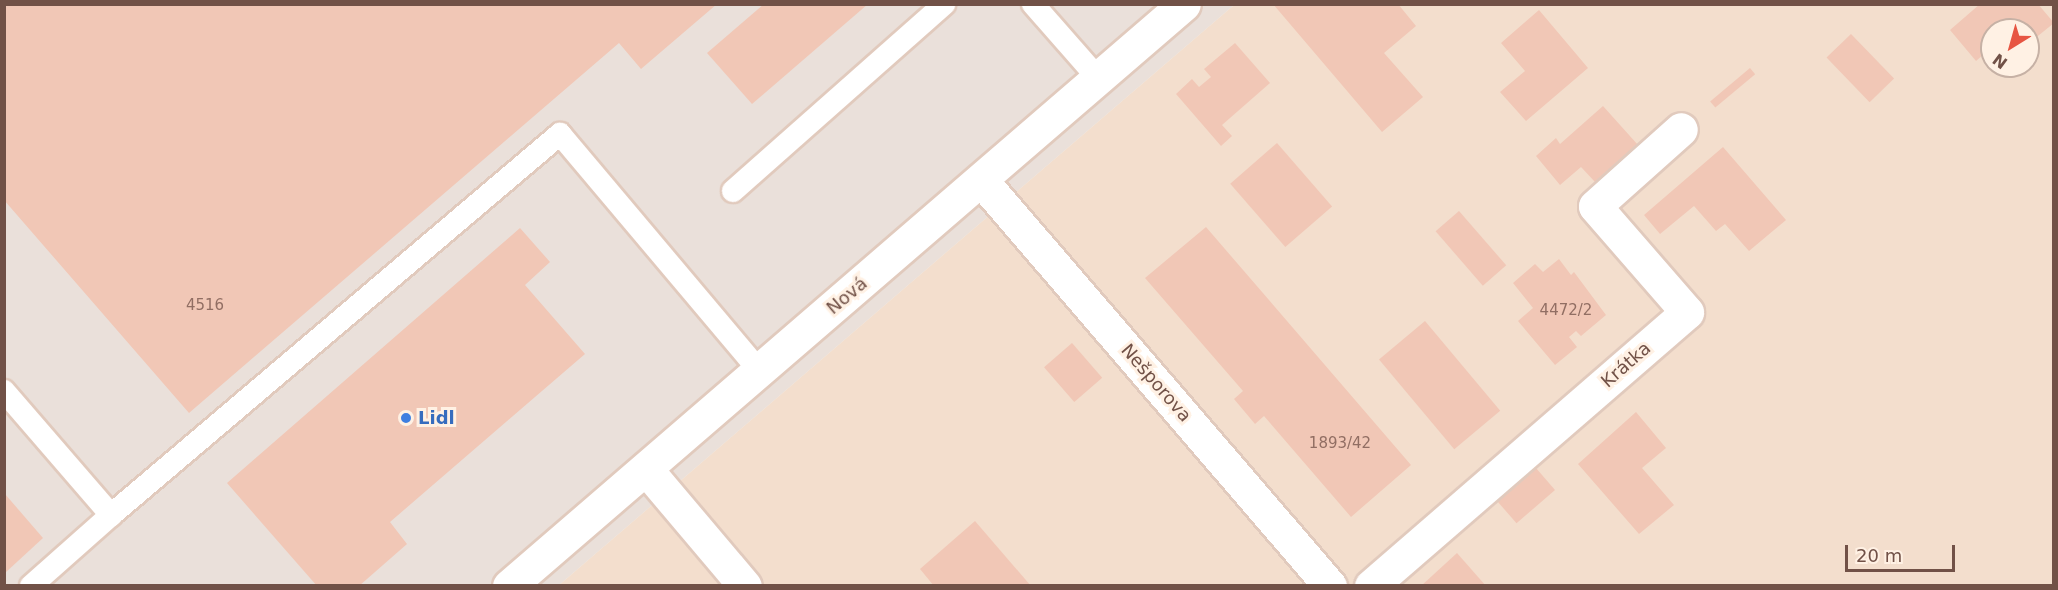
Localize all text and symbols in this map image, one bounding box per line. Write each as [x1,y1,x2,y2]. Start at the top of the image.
north arrow [1980,18,2040,78]
text: N [1989,50,2011,73]
street label: Nová [822,273,872,319]
house number: 4516 [186,297,224,315]
house number: 4472/2 [1540,302,1592,320]
street label: Krátka [1597,338,1655,392]
street label: Nešporova [1116,340,1196,426]
place label: Lidl [418,407,455,429]
marker: Lidl [399,411,413,425]
house number: 1893/42 [1309,435,1371,453]
scale bar [1848,533,1958,571]
text: 20 m [1856,545,1902,566]

